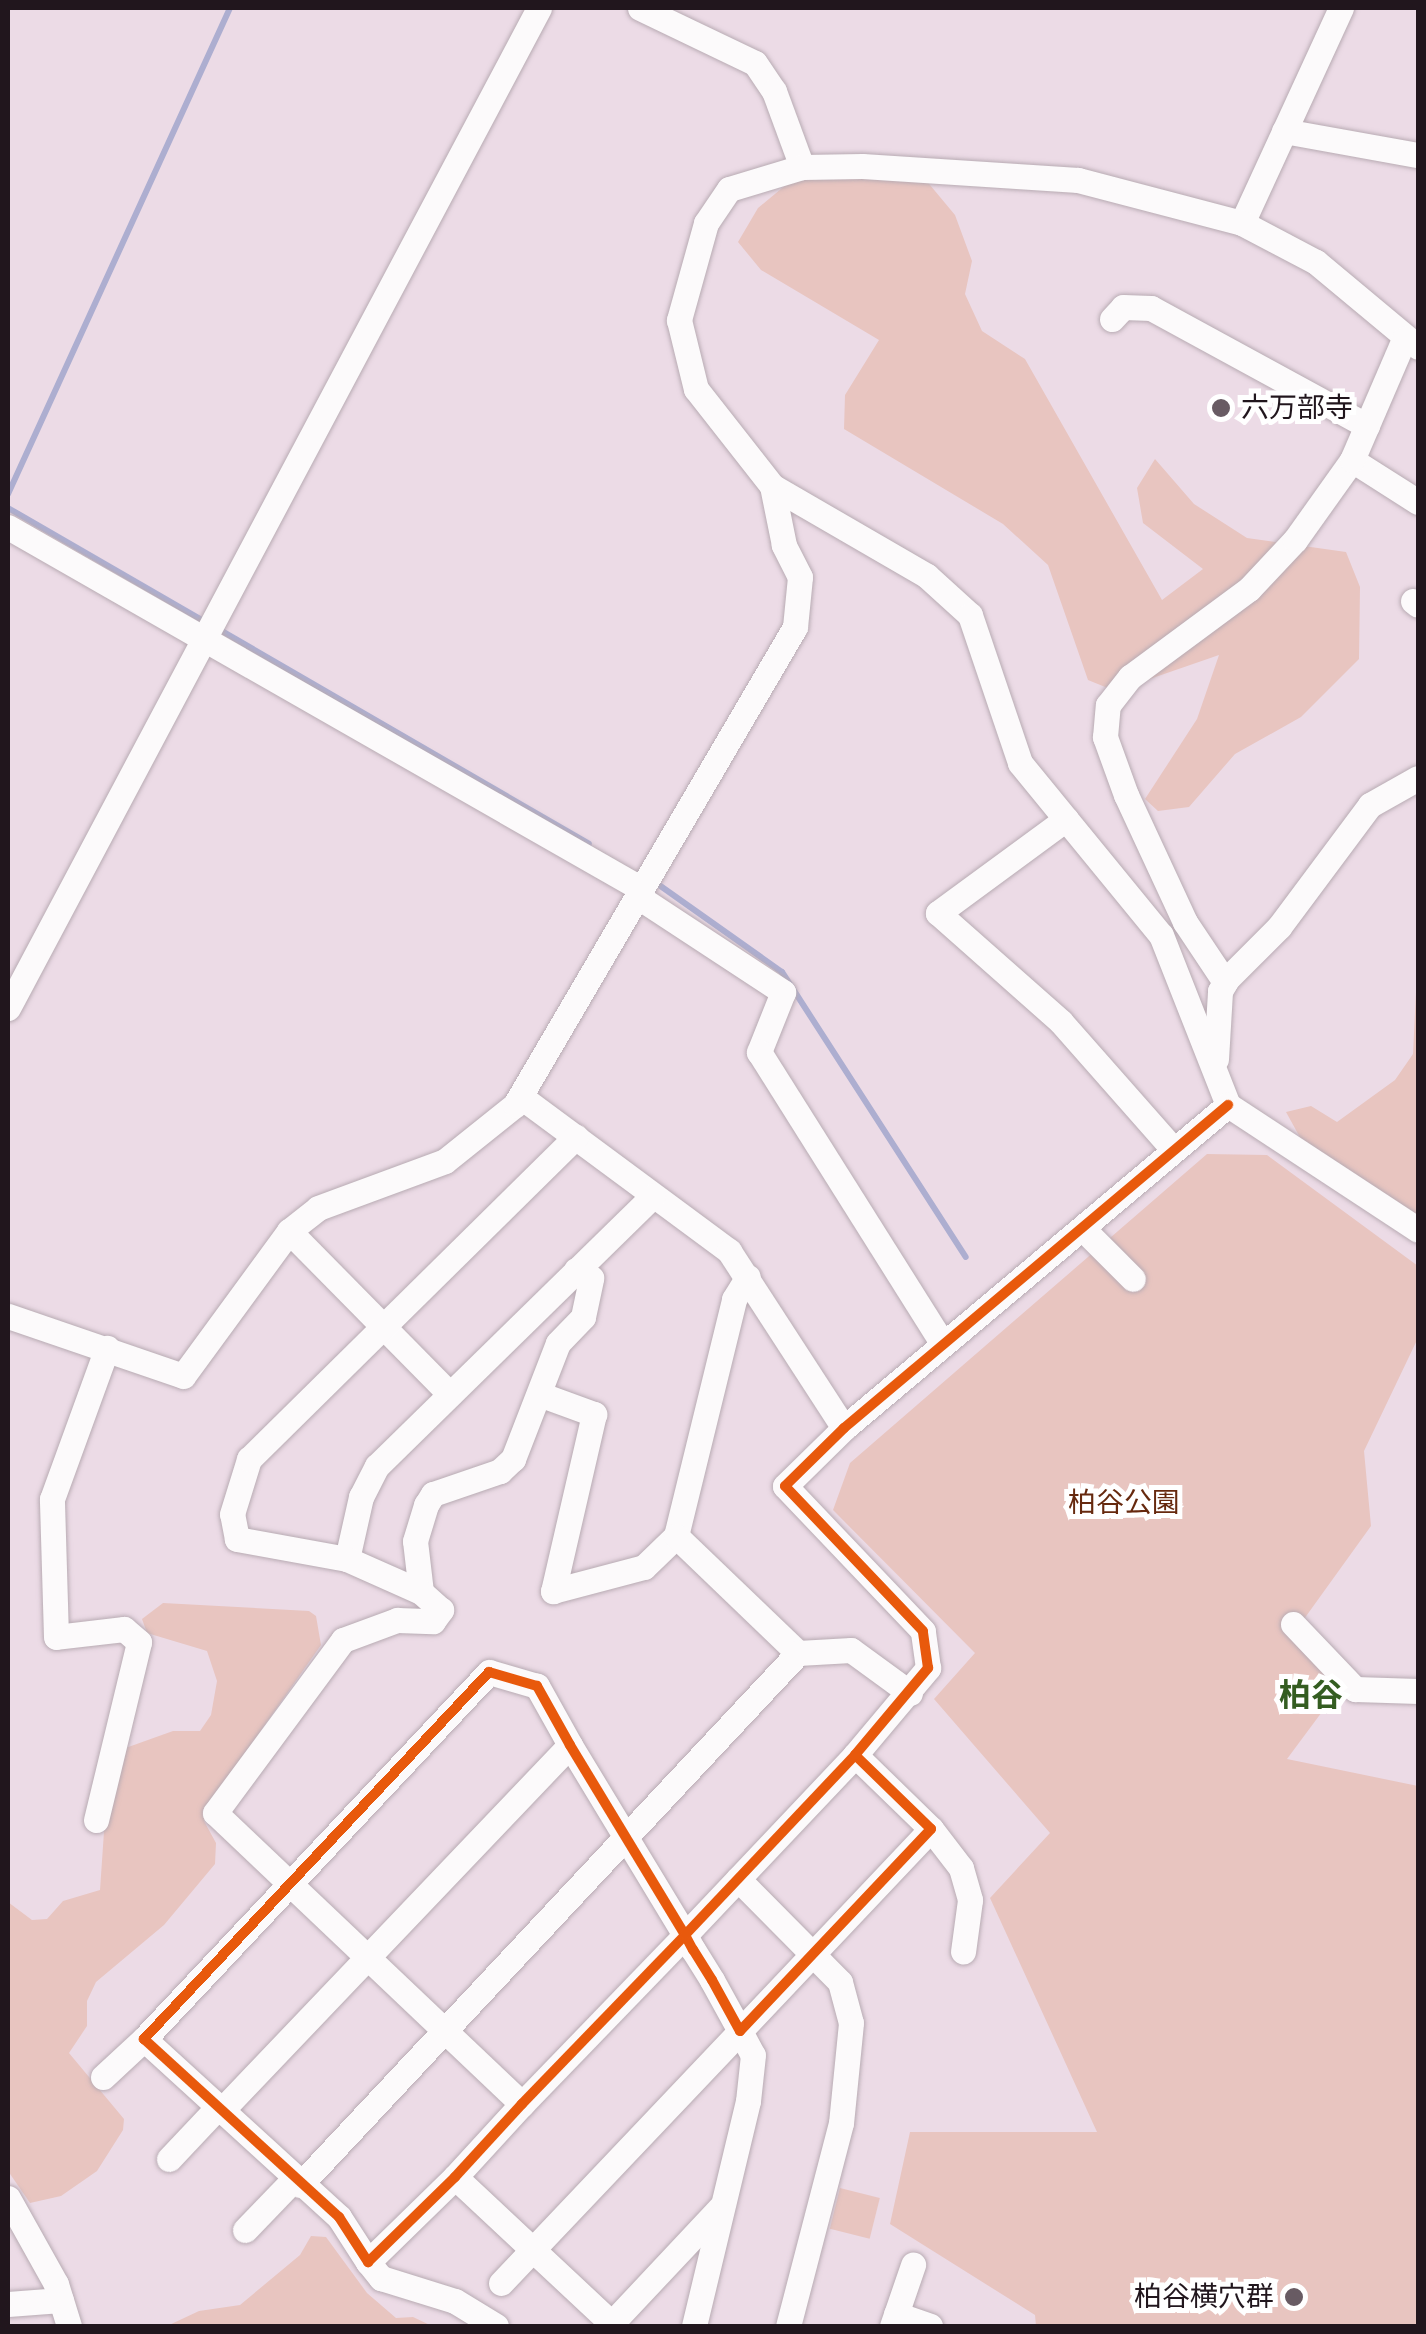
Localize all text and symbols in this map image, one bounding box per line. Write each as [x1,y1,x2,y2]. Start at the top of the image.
place label: 六万部寺 [1241,391,1353,425]
marker: 六万部寺 [1210,397,1232,419]
park label: 柏谷公園 [1068,1486,1180,1520]
district label: 柏谷 [1279,1676,1343,1714]
place label: 柏谷横穴群 [1134,2280,1274,2314]
marker: 柏谷横穴群 [1283,2286,1305,2308]

